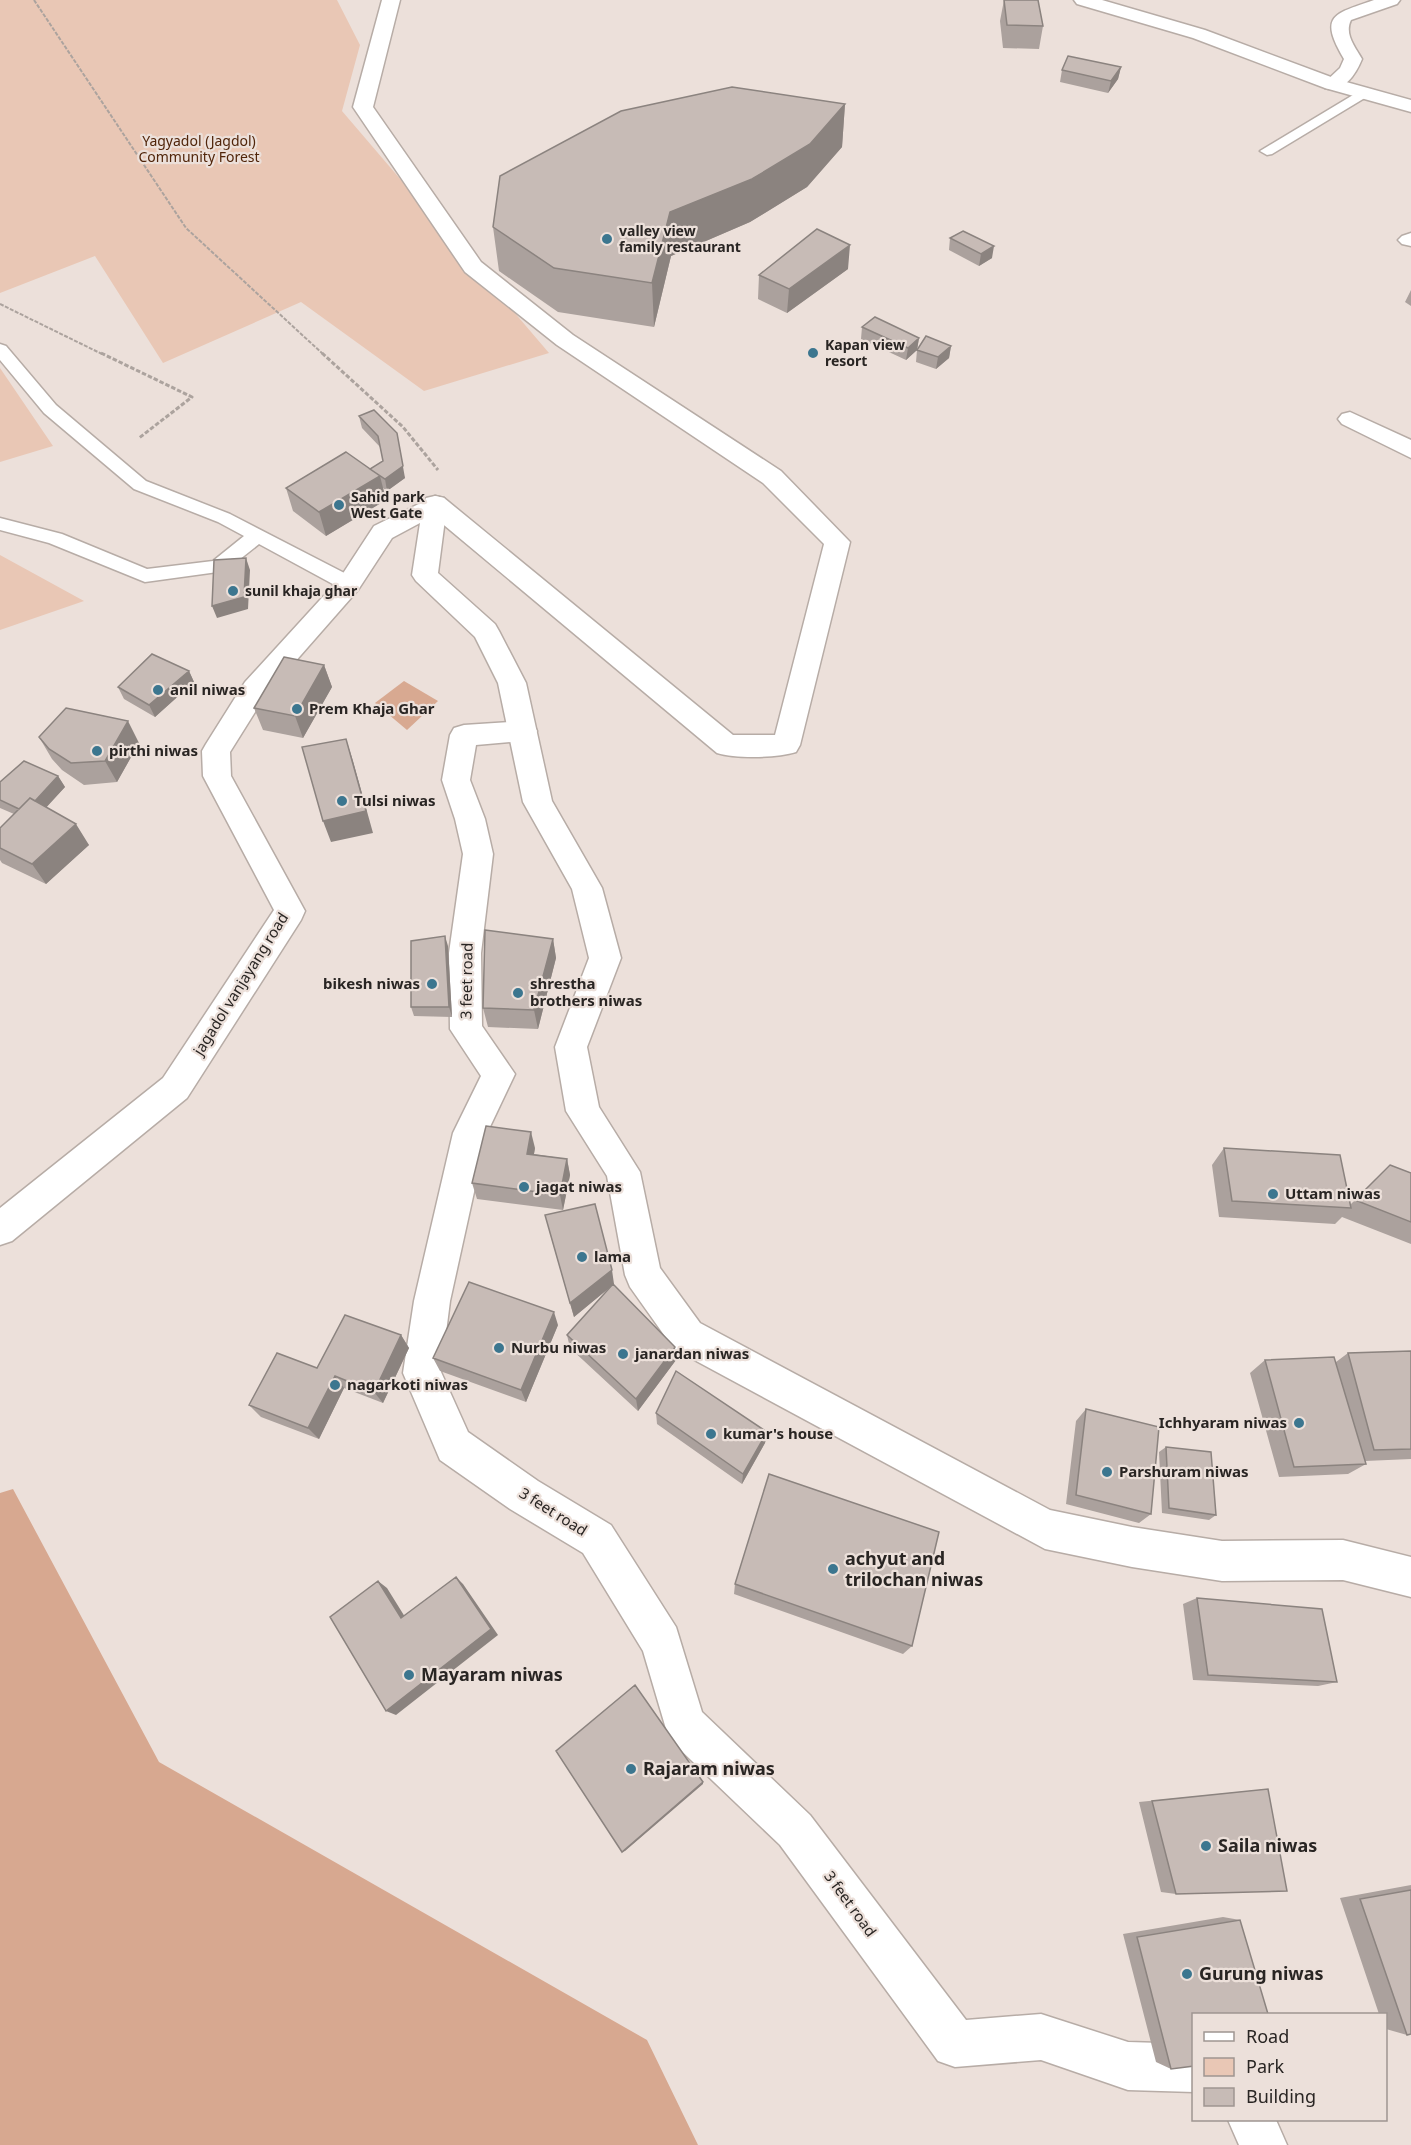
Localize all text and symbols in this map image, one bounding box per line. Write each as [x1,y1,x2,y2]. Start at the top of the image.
park label: Yagyadol (Jagdol) Community Forest [138,131,260,166]
place label: valley view family restaurant [619,221,741,256]
marker: valley view family restaurant [600,232,614,246]
place label: Kapan view resort [825,335,905,370]
marker: Kapan view resort [806,346,820,360]
place label: Sahid park West Gate [351,487,425,522]
marker: Sahid park West Gate [332,498,346,512]
place label: sunil khaja ghar [245,581,358,600]
marker: sunil khaja ghar [226,584,240,598]
place label: anil niwas [170,679,245,699]
marker: anil niwas [151,683,165,697]
place label: Prem Khaja Ghar [309,698,435,718]
marker: Prem Khaja Ghar [290,702,304,716]
place label: pirthi niwas [109,740,198,760]
marker: pirthi niwas [90,744,104,758]
place label: Tulsi niwas [354,790,436,810]
marker: Tulsi niwas [335,794,349,808]
street label: jagadol vanjayang road [188,908,292,1059]
street label: 3 feet road [455,943,477,1019]
place label: bikesh niwas [323,973,420,993]
place label: shrestha brothers niwas [530,973,642,1010]
marker: bikesh niwas [425,977,439,991]
marker: shrestha brothers niwas [511,986,525,1000]
place label: jagat niwas [535,1176,622,1196]
marker: jagat niwas [517,1180,531,1194]
place label: Uttam niwas [1285,1183,1380,1203]
marker: Uttam niwas [1266,1187,1280,1201]
place label: lama [594,1246,631,1266]
marker: lama [575,1250,589,1264]
place label: Nurbu niwas [511,1337,606,1357]
marker: Nurbu niwas [492,1341,506,1355]
place label: janardan niwas [634,1343,749,1363]
marker: janardan niwas [616,1347,630,1361]
place label: nagarkoti niwas [347,1374,468,1394]
marker: nagarkoti niwas [328,1378,342,1392]
place label: Ichhyaram niwas [1159,1412,1287,1432]
marker: Ichhyaram niwas [1292,1416,1306,1430]
place label: kumar's house [723,1423,833,1443]
marker: kumar's house [704,1427,718,1441]
place label: Parshuram niwas [1119,1461,1249,1481]
marker: Parshuram niwas [1100,1465,1114,1479]
street label: 3 feet road [516,1482,591,1540]
place label: achyut and trilochan niwas [845,1546,983,1591]
marker: achyut and trilochan niwas [826,1562,840,1576]
place label: Mayaram niwas [421,1662,563,1686]
marker: Mayaram niwas [402,1668,416,1682]
place label: Rajaram niwas [643,1756,775,1780]
marker: Rajaram niwas [624,1762,638,1776]
place label: Saila niwas [1218,1833,1317,1857]
marker: Saila niwas [1199,1839,1213,1853]
street label: 3 feet road [820,1867,881,1940]
place label: Gurung niwas [1199,1961,1324,1985]
marker: Gurung niwas [1180,1967,1194,1981]
legend [1192,2013,1387,2121]
text: Road [1246,2024,1289,2048]
text: Park [1246,2054,1284,2078]
text: Building [1246,2084,1316,2108]

